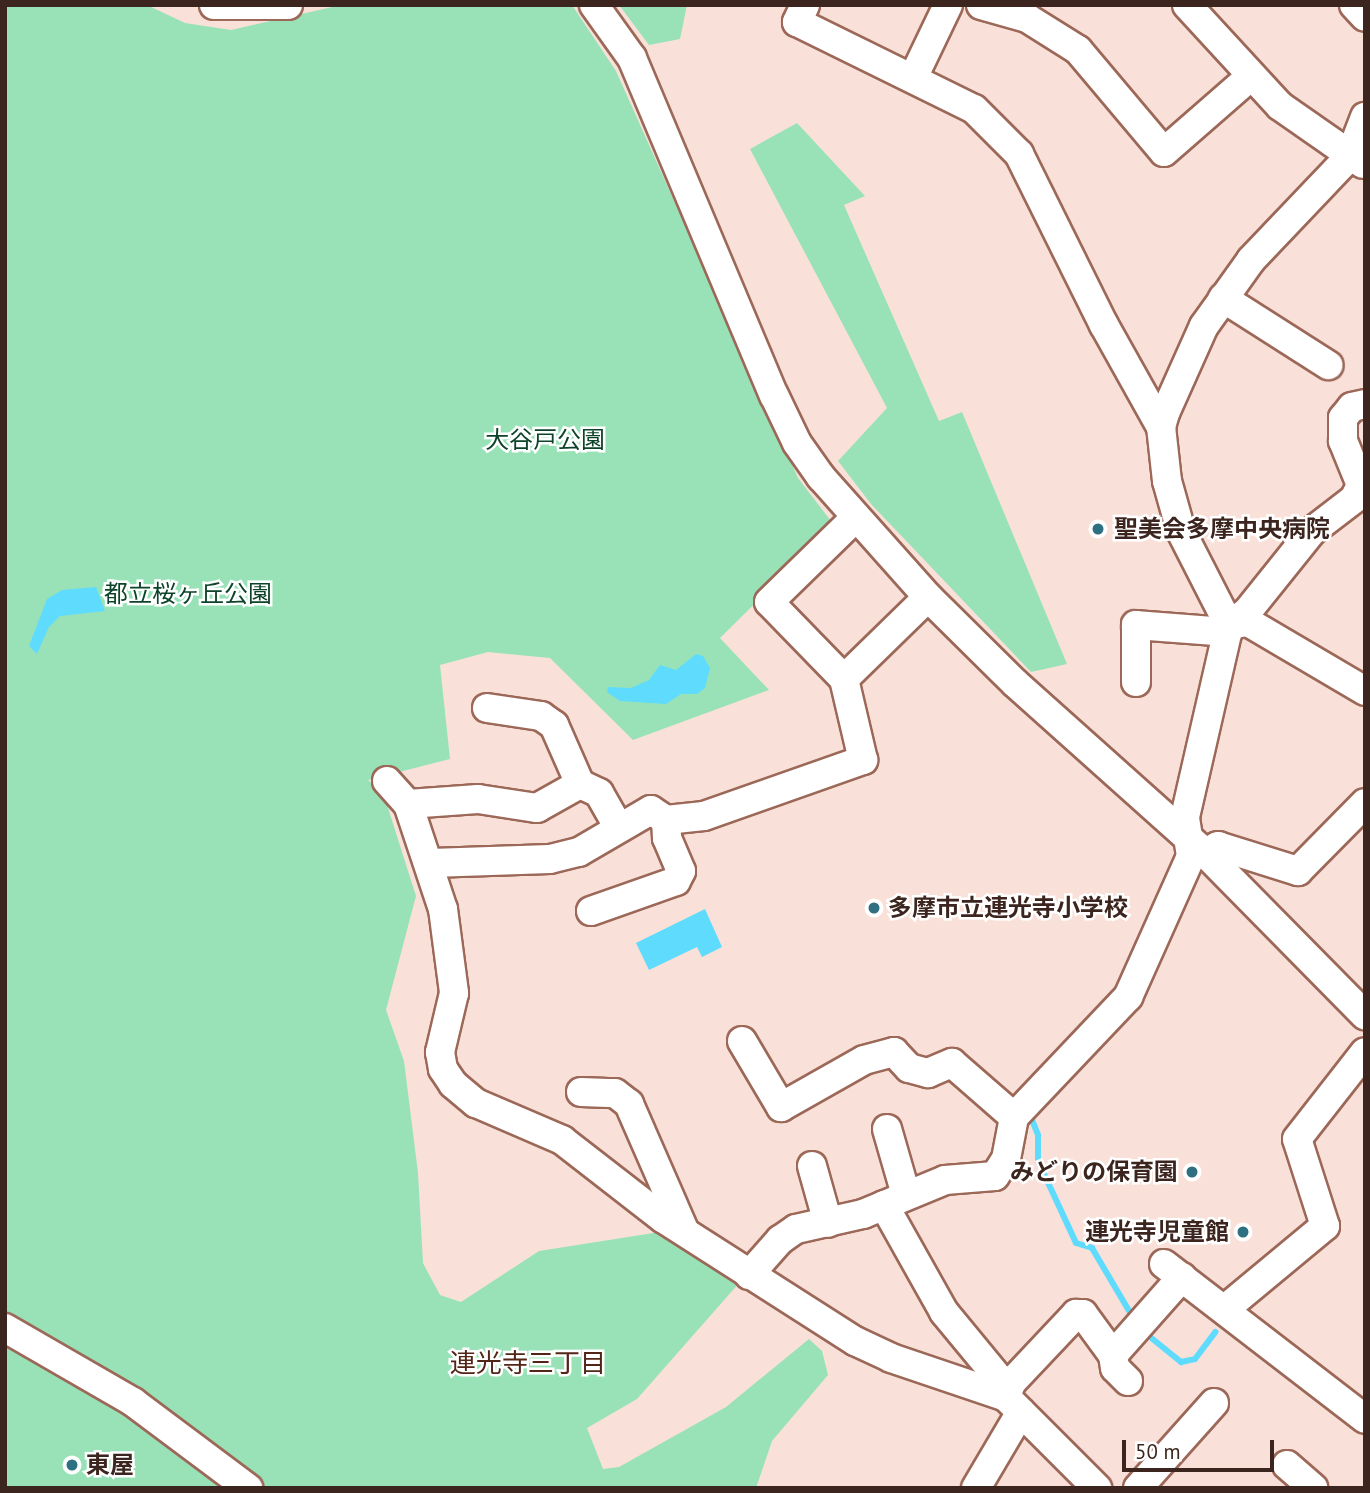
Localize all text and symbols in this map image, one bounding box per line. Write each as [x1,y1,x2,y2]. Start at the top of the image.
park label: 大谷戸公園 [485,426,605,454]
place label: 聖美会多摩中央病院 [1114,515,1330,543]
marker: 聖美会多摩中央病院 [1088,519,1108,539]
park label: 都立桜ヶ丘公園 [104,580,272,608]
place label: 多摩市立連光寺小学校 [888,894,1128,922]
marker: 多摩市立連光寺小学校 [866,900,882,916]
place label: みどりの保育園 [1010,1158,1178,1186]
marker: みどりの保育園 [1184,1164,1200,1180]
place label: 連光寺児童館 [1085,1218,1229,1246]
marker: 連光寺児童館 [1235,1224,1251,1240]
district label: 連光寺三丁目 [450,1347,606,1379]
scale bar [1125,1426,1277,1470]
text: 50 m [1135,1438,1181,1465]
place label: 東屋 [86,1451,134,1479]
marker: 東屋 [64,1457,80,1473]

